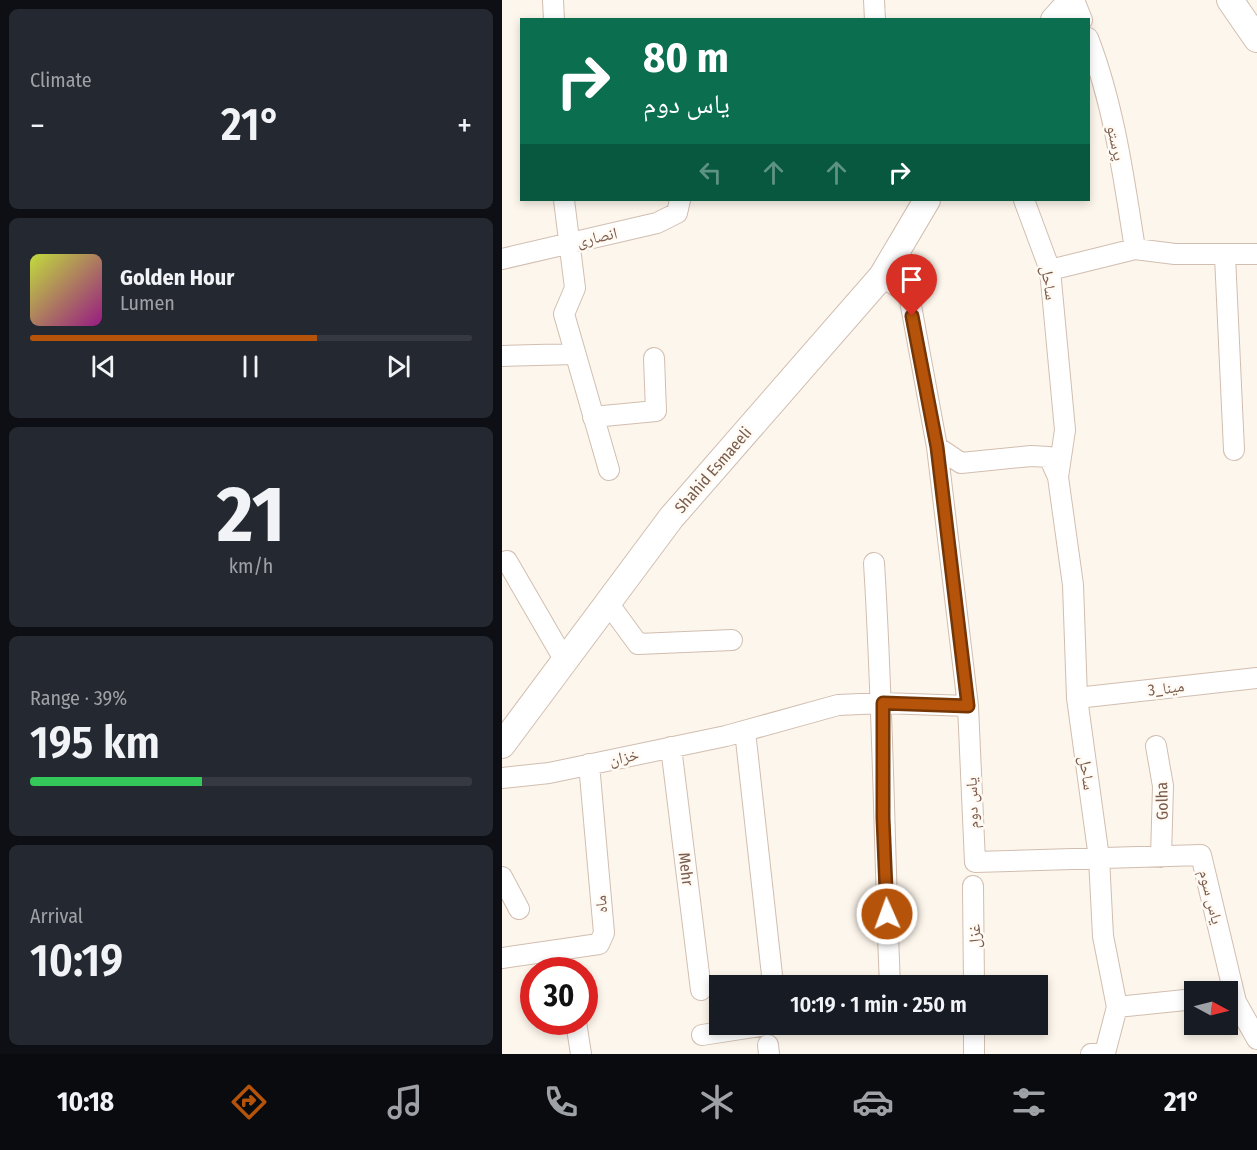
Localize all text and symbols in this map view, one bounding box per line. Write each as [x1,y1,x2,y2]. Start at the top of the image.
text: 80 m [643,33,729,83]
icon: right [544,42,622,120]
text: Climate [30,68,92,92]
text: یاس دوم [643,88,730,120]
text: 21° [221,98,281,152]
text: − [30,106,45,146]
text: + [457,106,472,146]
street label: پرستو [1103,124,1129,163]
icon: left [694,156,727,189]
icon: ahead [757,156,790,189]
icon: ahead [820,156,853,189]
icon: right [883,156,916,189]
street label: انصاری [575,223,619,252]
pin [886,254,937,316]
icon: arrive [895,263,928,296]
text: Golden Hour [120,264,234,291]
street label: ساحل [1036,265,1061,301]
text: Lumen [120,291,175,315]
icon: previous [87,350,120,383]
icon: pause [234,350,267,383]
icon: next [382,350,415,383]
street label: Shahid Esmaeeli [671,423,755,517]
text: 21 [217,468,285,562]
text: km/h [229,554,273,578]
street label: مینا_3 [1147,676,1185,700]
text: Range · 39% [30,686,127,710]
text: 195 km [30,716,160,770]
street label: خزان [607,745,641,770]
street label: ساحل [1074,755,1099,791]
street label: یاس دوم [962,777,983,829]
street label: Golha [1152,782,1172,820]
street label: Mehr [675,851,698,887]
street label: یاس سوم [1194,868,1227,926]
position arrow [855,882,919,946]
street label: ماه [591,894,611,914]
text: Arrival [30,904,83,928]
street label: غزل [965,924,985,948]
text: 10:19 [30,934,123,988]
speed limit sign: 30 [520,957,598,1035]
north arrow [1184,981,1238,1035]
map controls [1184,981,1238,1035]
text: 10:19 · 1 min · 250 m [790,991,967,1018]
icon: directions [228,1081,270,1123]
icon: music [384,1081,426,1123]
icon: phone [540,1081,582,1123]
icon: climate [696,1081,738,1123]
icon: car [852,1081,894,1123]
icon: filters [1008,1081,1050,1123]
text: 10:18 [57,1086,114,1118]
text: 21° [1164,1086,1200,1118]

